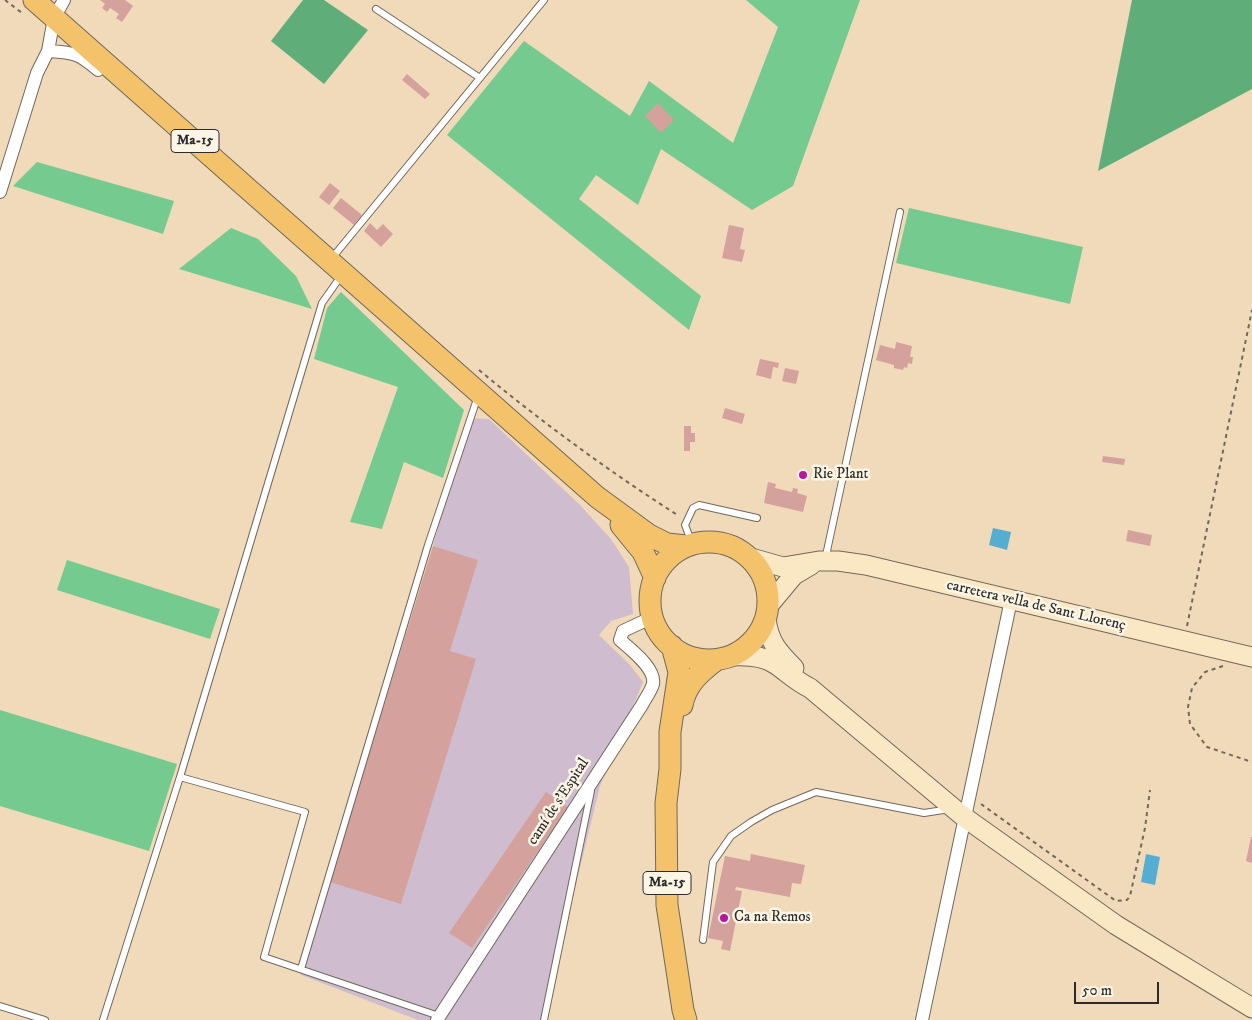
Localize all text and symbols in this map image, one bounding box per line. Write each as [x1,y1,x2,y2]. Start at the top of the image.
road number: Ma-15 [171,130,219,152]
place label: Rie Plant [813,466,868,484]
marker: Rie Plant [797,469,809,481]
street label: carretera vella de Sant Llorenç [945,577,1127,635]
street label: camí de s'Espital [524,755,594,849]
road number: Ma-15 [643,871,691,894]
place label: Ca na Remos [734,909,811,927]
marker: Ca na Remos [718,912,730,924]
scale bar [1077,972,1162,1004]
text: 50 m [1082,981,1112,1000]

